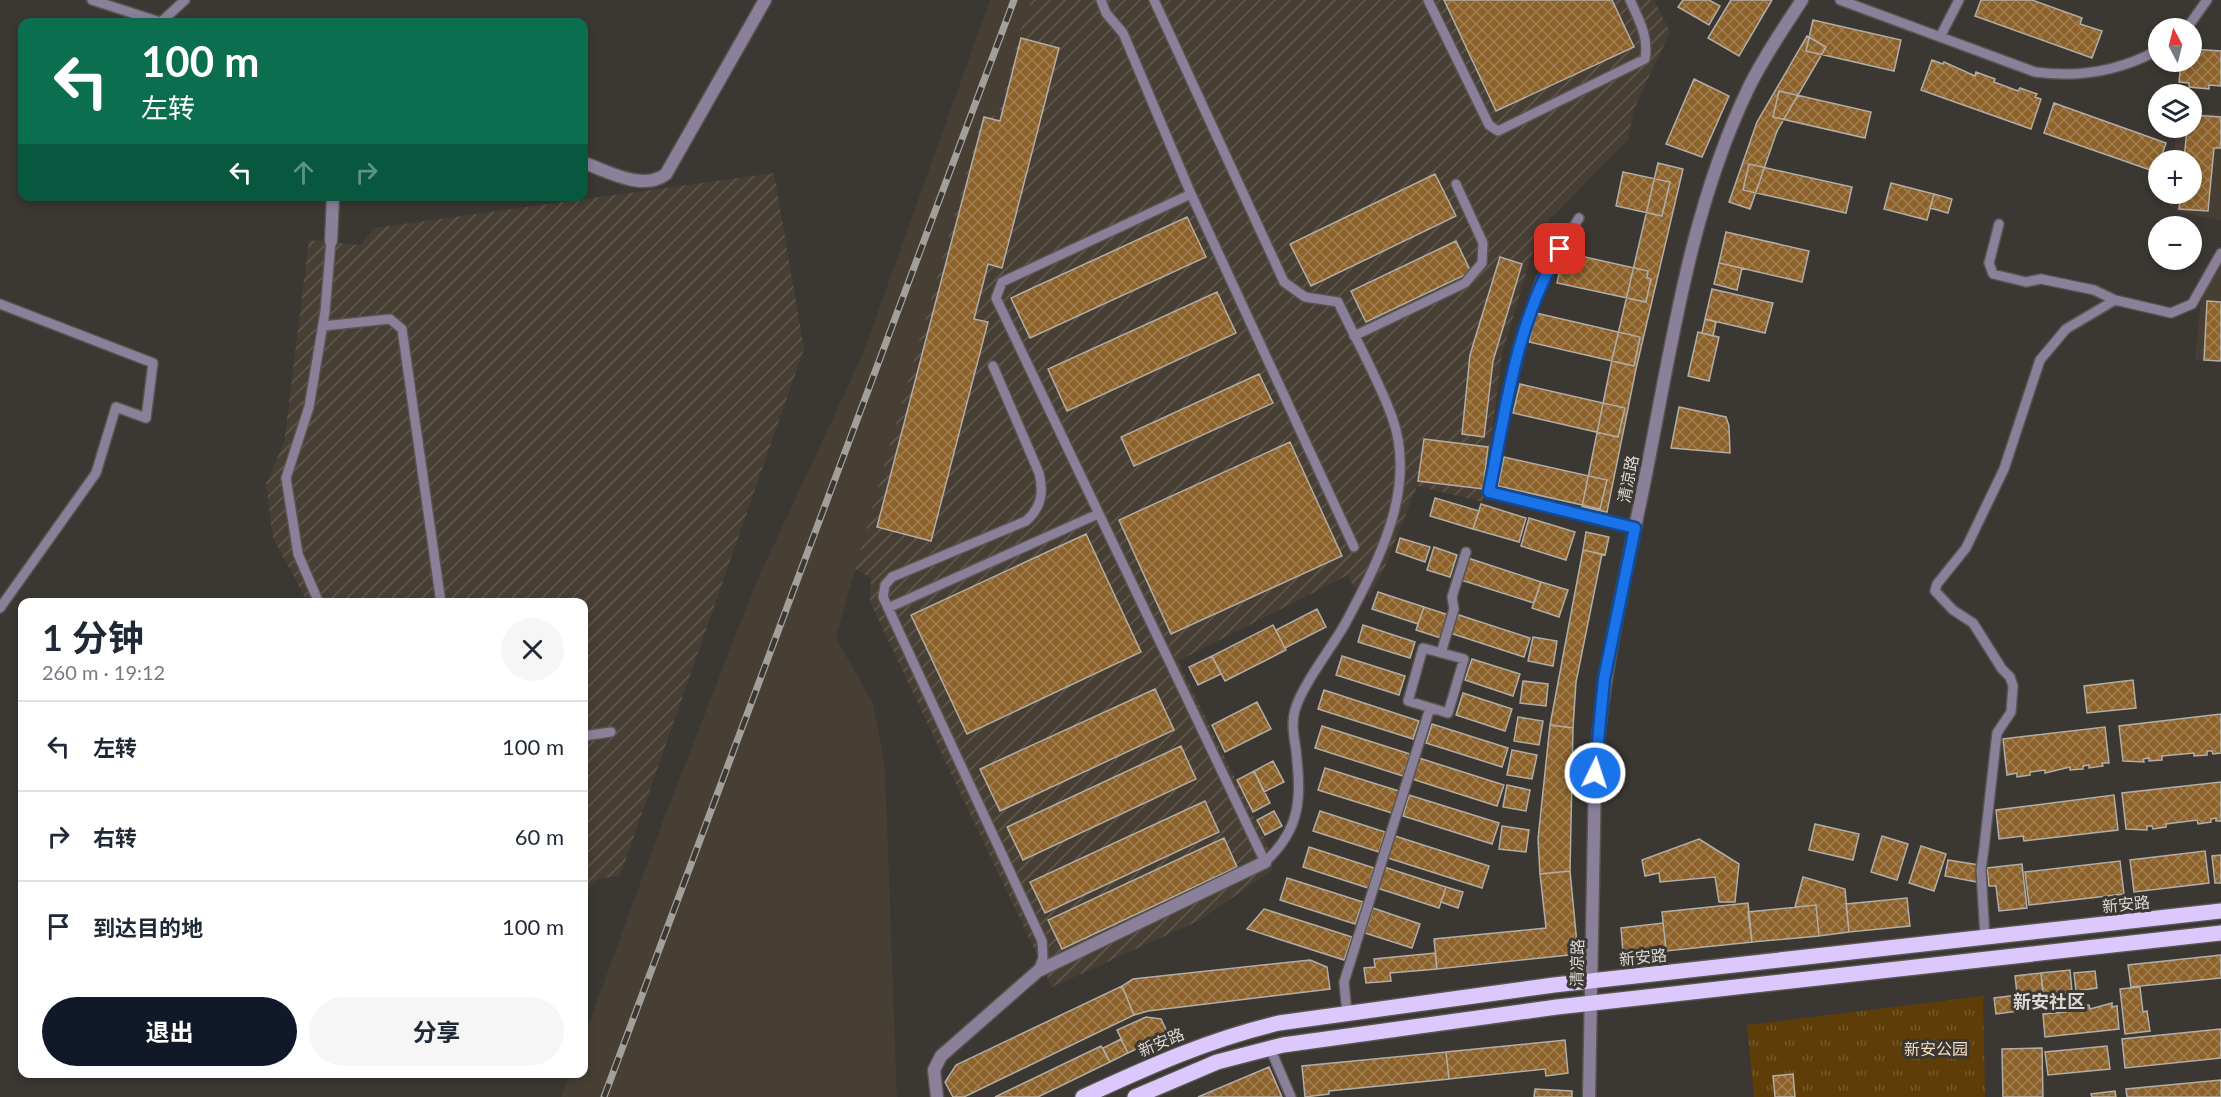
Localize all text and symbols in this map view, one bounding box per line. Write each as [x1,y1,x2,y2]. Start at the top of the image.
north arrow [2148,18,2202,72]
map controls [2148,18,2202,270]
text: 100 m [141,36,259,86]
icon: left [42,42,120,120]
button: layers [2148,84,2202,138]
text: 左转 [141,91,195,124]
button: + [2148,150,2202,204]
icon: left [224,156,257,189]
icon: ahead [287,156,320,189]
icon: right [350,156,383,189]
button: − [2148,216,2202,270]
pin [1534,223,1585,274]
icon: arrive [1543,232,1576,265]
street label: 清凉路 [1614,454,1641,504]
text: 1 分钟 [42,615,144,659]
button: close [501,618,564,681]
text: 260 m · 19:12 [42,660,165,684]
icon: left [42,730,75,763]
text: 100 m [502,733,564,760]
text: 左转 [93,734,137,761]
position arrow [1563,741,1627,805]
icon: right [42,820,75,853]
text: 60 m [515,823,564,850]
text: 右转 [93,824,137,851]
street label: 新安路 [2101,892,2151,915]
icon: arrive [42,910,75,943]
text: 100 m [502,913,564,940]
text: 到达目的地 [93,914,203,941]
street label: 清凉路 [1567,939,1586,987]
street label: 新安路 [1618,945,1668,968]
district label: 新安社区 [2013,990,2085,1012]
button: 退出 [42,997,297,1066]
button: 分享 [309,997,564,1066]
street label: 新安路 [1135,1023,1187,1060]
park label: 新安公园 [1904,1039,1968,1058]

